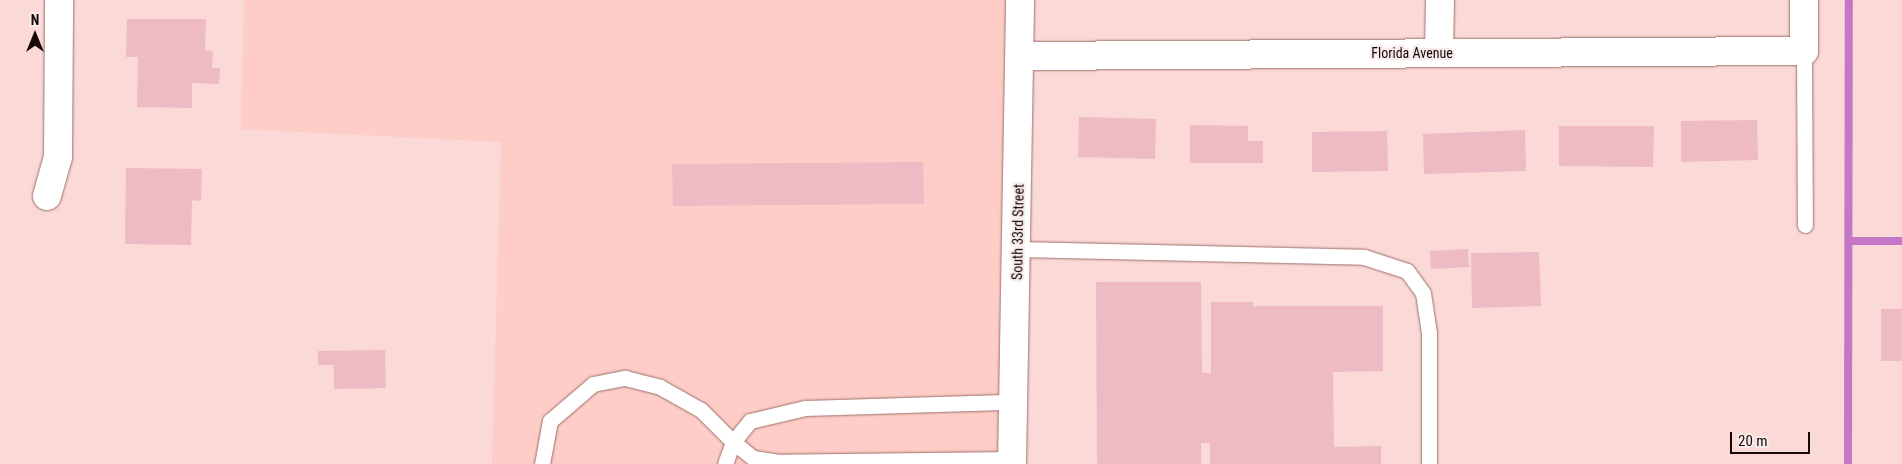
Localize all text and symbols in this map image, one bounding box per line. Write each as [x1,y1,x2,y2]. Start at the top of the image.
north arrow [10,10,60,60]
text: N [31,12,39,28]
street label: Florida Avenue [1371,45,1453,61]
street label: South 33rd Street [1009,184,1027,280]
scale bar [1732,422,1812,454]
text: 20 m [1738,432,1768,450]

